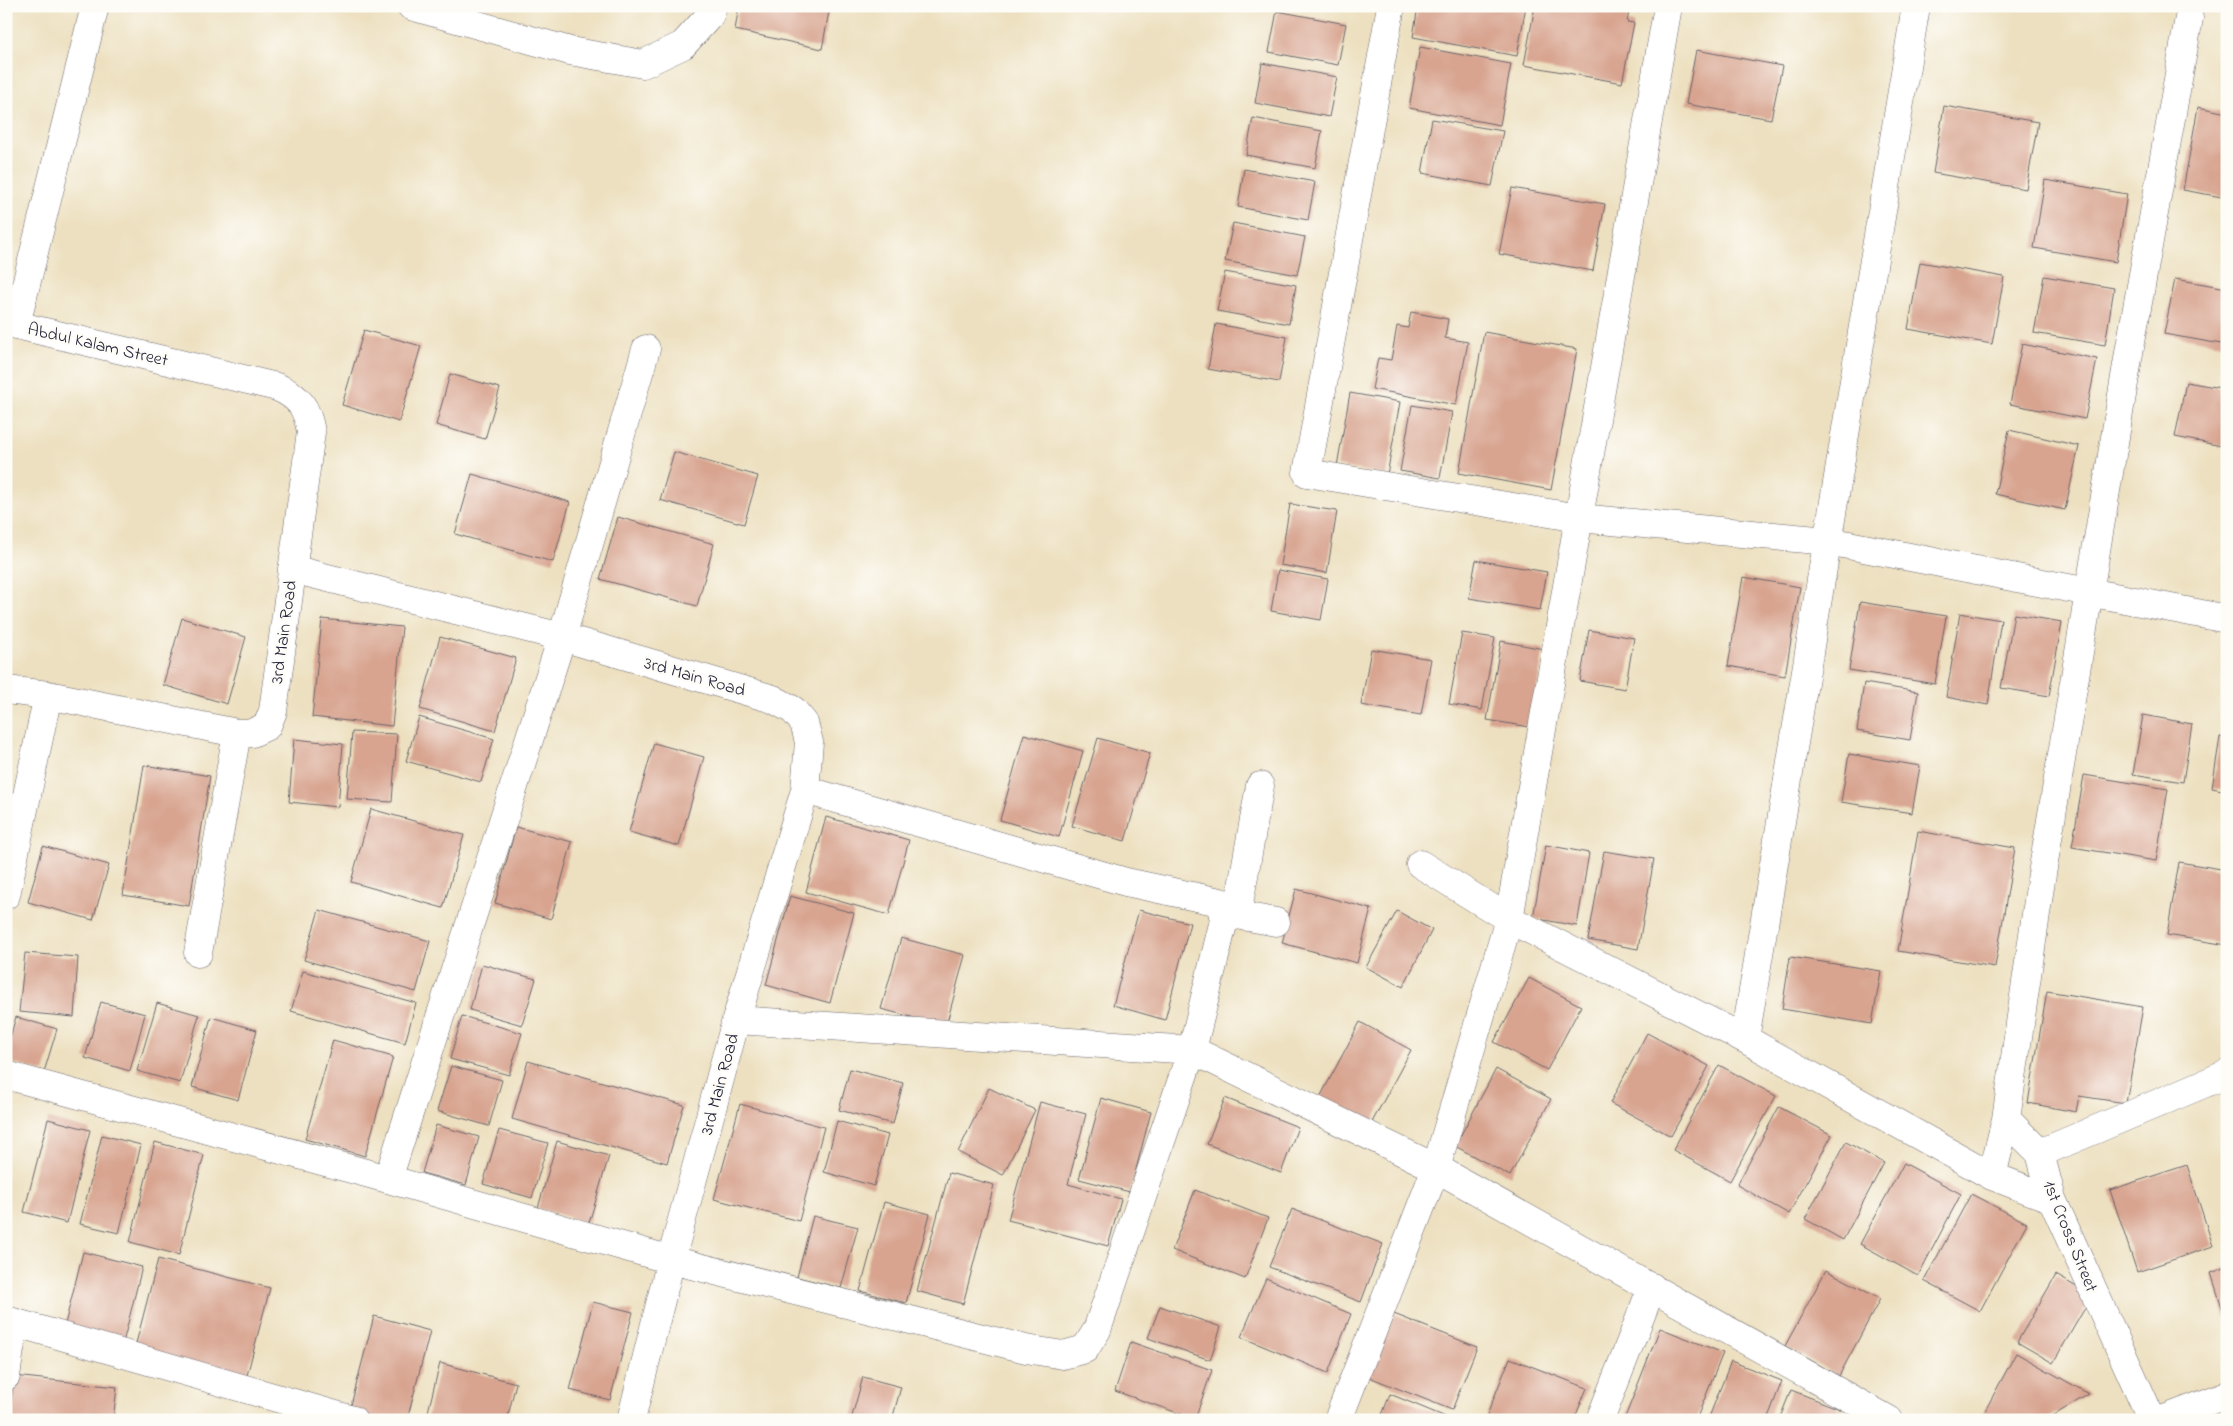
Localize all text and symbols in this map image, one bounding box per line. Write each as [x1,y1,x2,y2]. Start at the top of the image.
street label: Abdul Kalam Street [25,317,170,375]
street label: 3rd Main Road [265,579,305,686]
street label: 3rd Main Road [641,651,748,705]
street label: 3rd Main Road [695,1031,747,1138]
street label: 1st Cross Street [2035,1177,2103,1297]

